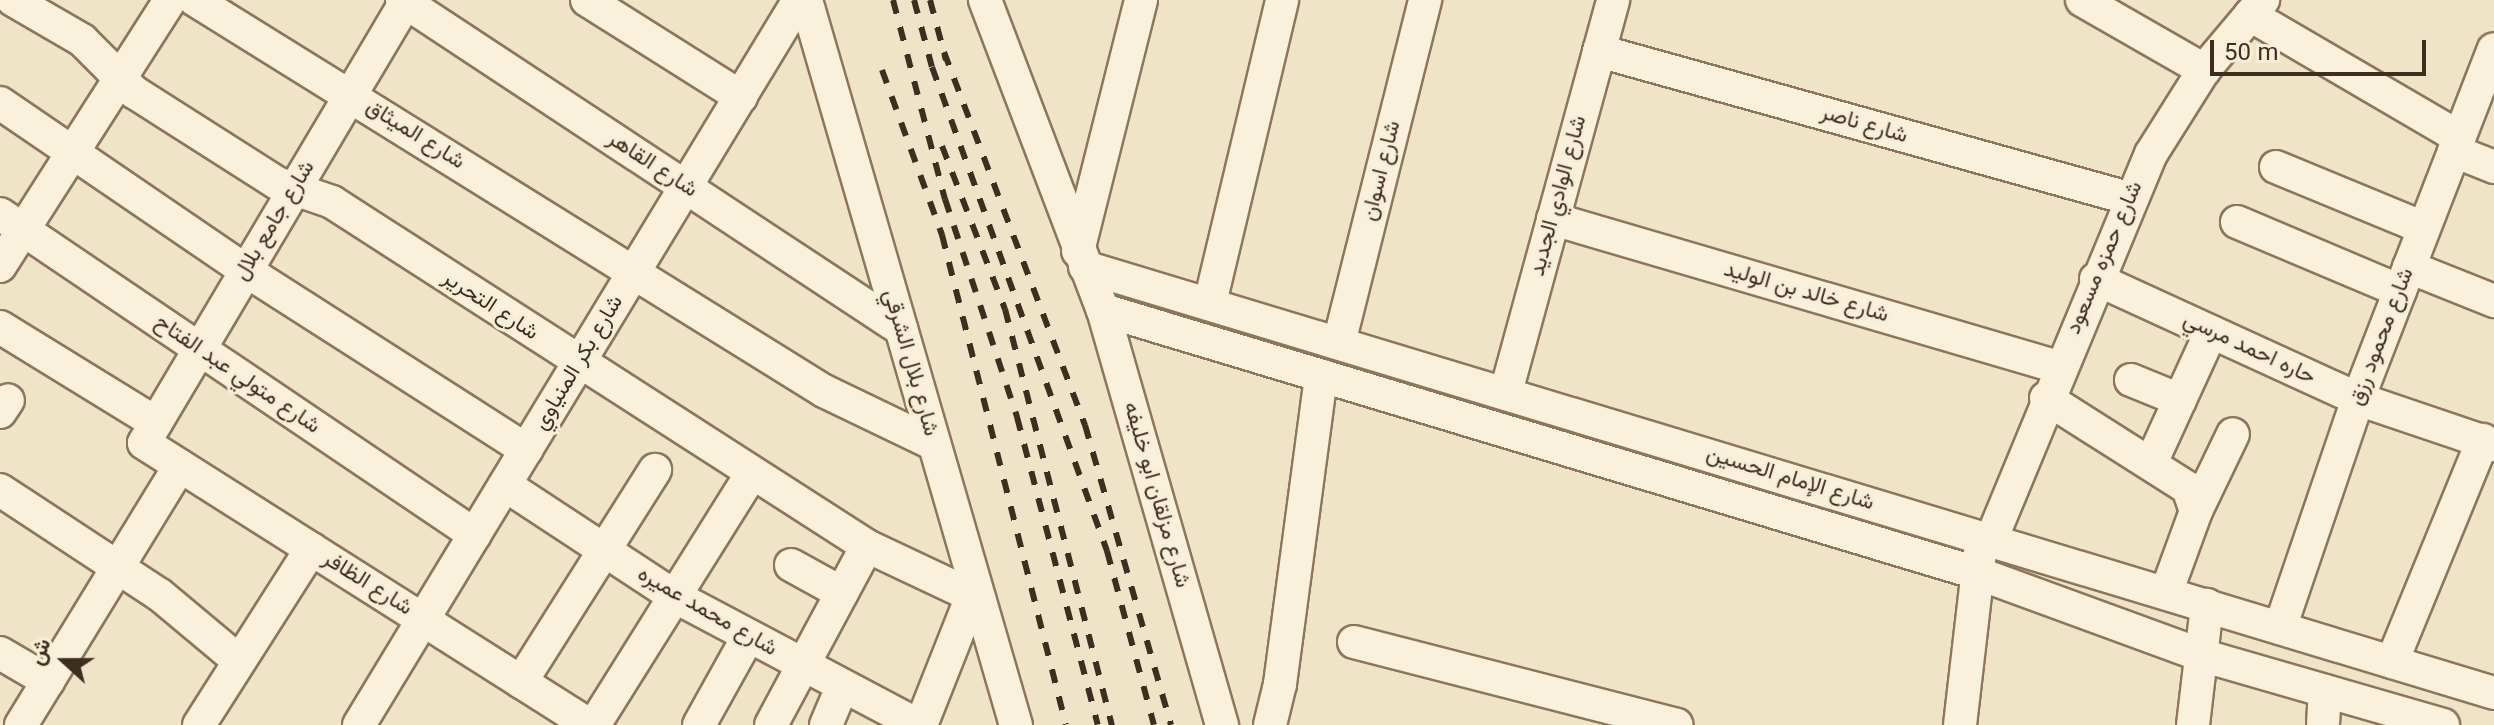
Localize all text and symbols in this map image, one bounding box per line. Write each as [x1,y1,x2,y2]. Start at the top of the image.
scale bar [2214,24,2430,74]
text: 50 m [2224,35,2278,73]
street label: شارع الميثاق [361,94,469,176]
street label: شارع ناصر [1818,100,1910,150]
street label: شارع الوادي الجديد [1525,113,1593,279]
street label: شارع اسوان [1357,118,1407,224]
street label: شارع القاهر [602,126,702,204]
street label: شارع جامع بلال [229,156,321,286]
street label: شارع حمزه مسعود [2061,178,2149,338]
street label: شارع خالد بن الوليد [1721,257,1891,329]
street label: شارع التحرير [437,265,543,347]
street label: شارع محمود رزق [2344,265,2420,409]
street label: شارع بلال الشرقي [876,287,944,439]
street label: شارع بكر المنياوي [528,291,630,435]
street label: حاره احمد مرسي [2179,307,2319,391]
street label: شارع متولي عبد الفتاح [149,310,325,440]
street label: شارع مزلقان ابو خليفه [1117,399,1195,591]
street label: شارع الإمام الحسين [1703,441,1877,517]
street label: شارع الظافر [317,546,417,622]
street label: شارع محمد عميره [632,561,782,663]
north arrow [24,621,104,701]
text: ش [20,634,62,671]

